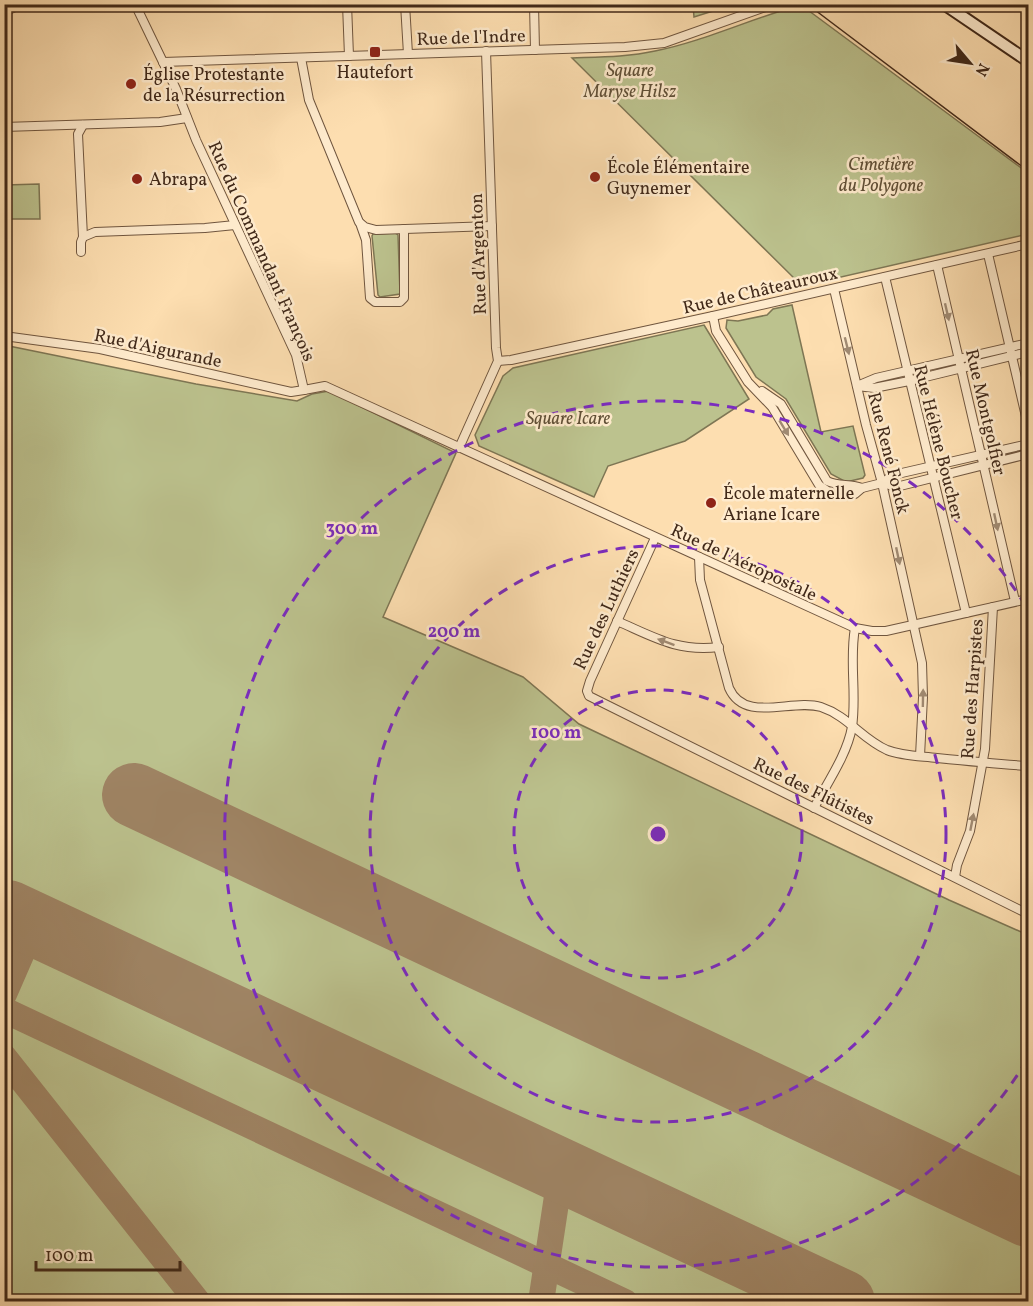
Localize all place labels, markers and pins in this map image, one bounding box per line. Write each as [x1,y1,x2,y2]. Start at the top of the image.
marker: Hautefort [368,45,382,59]
place label: Hautefort [337,61,413,86]
place label: Église Protestante de la Résurrection [143,63,286,109]
marker: Église Protestante de la Résurrection [124,77,138,91]
place label: École Élémentaire Guynemer [607,156,750,202]
place label: Abrapa [149,168,207,193]
marker: École Élémentaire Guynemer [588,170,602,184]
marker: Abrapa [130,172,144,186]
place label: École maternelle Ariane Icare [723,482,854,528]
marker: École maternelle Ariane Icare [704,496,718,510]
centre of rings [648,824,668,844]

